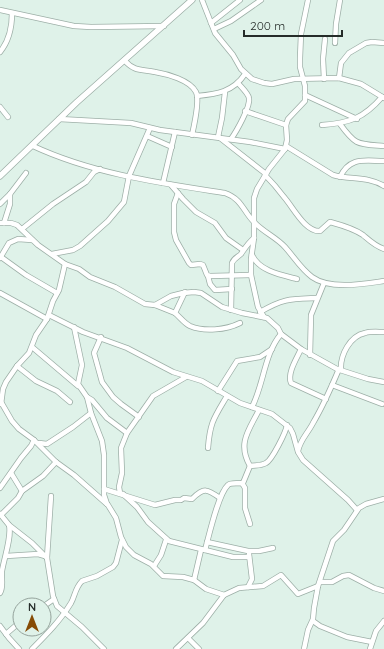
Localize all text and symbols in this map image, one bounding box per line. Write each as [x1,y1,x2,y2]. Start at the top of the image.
scale bar [244,12,342,38]
text: 200 m [250,18,285,33]
north arrow [12,597,52,637]
text: N [28,600,36,614]

